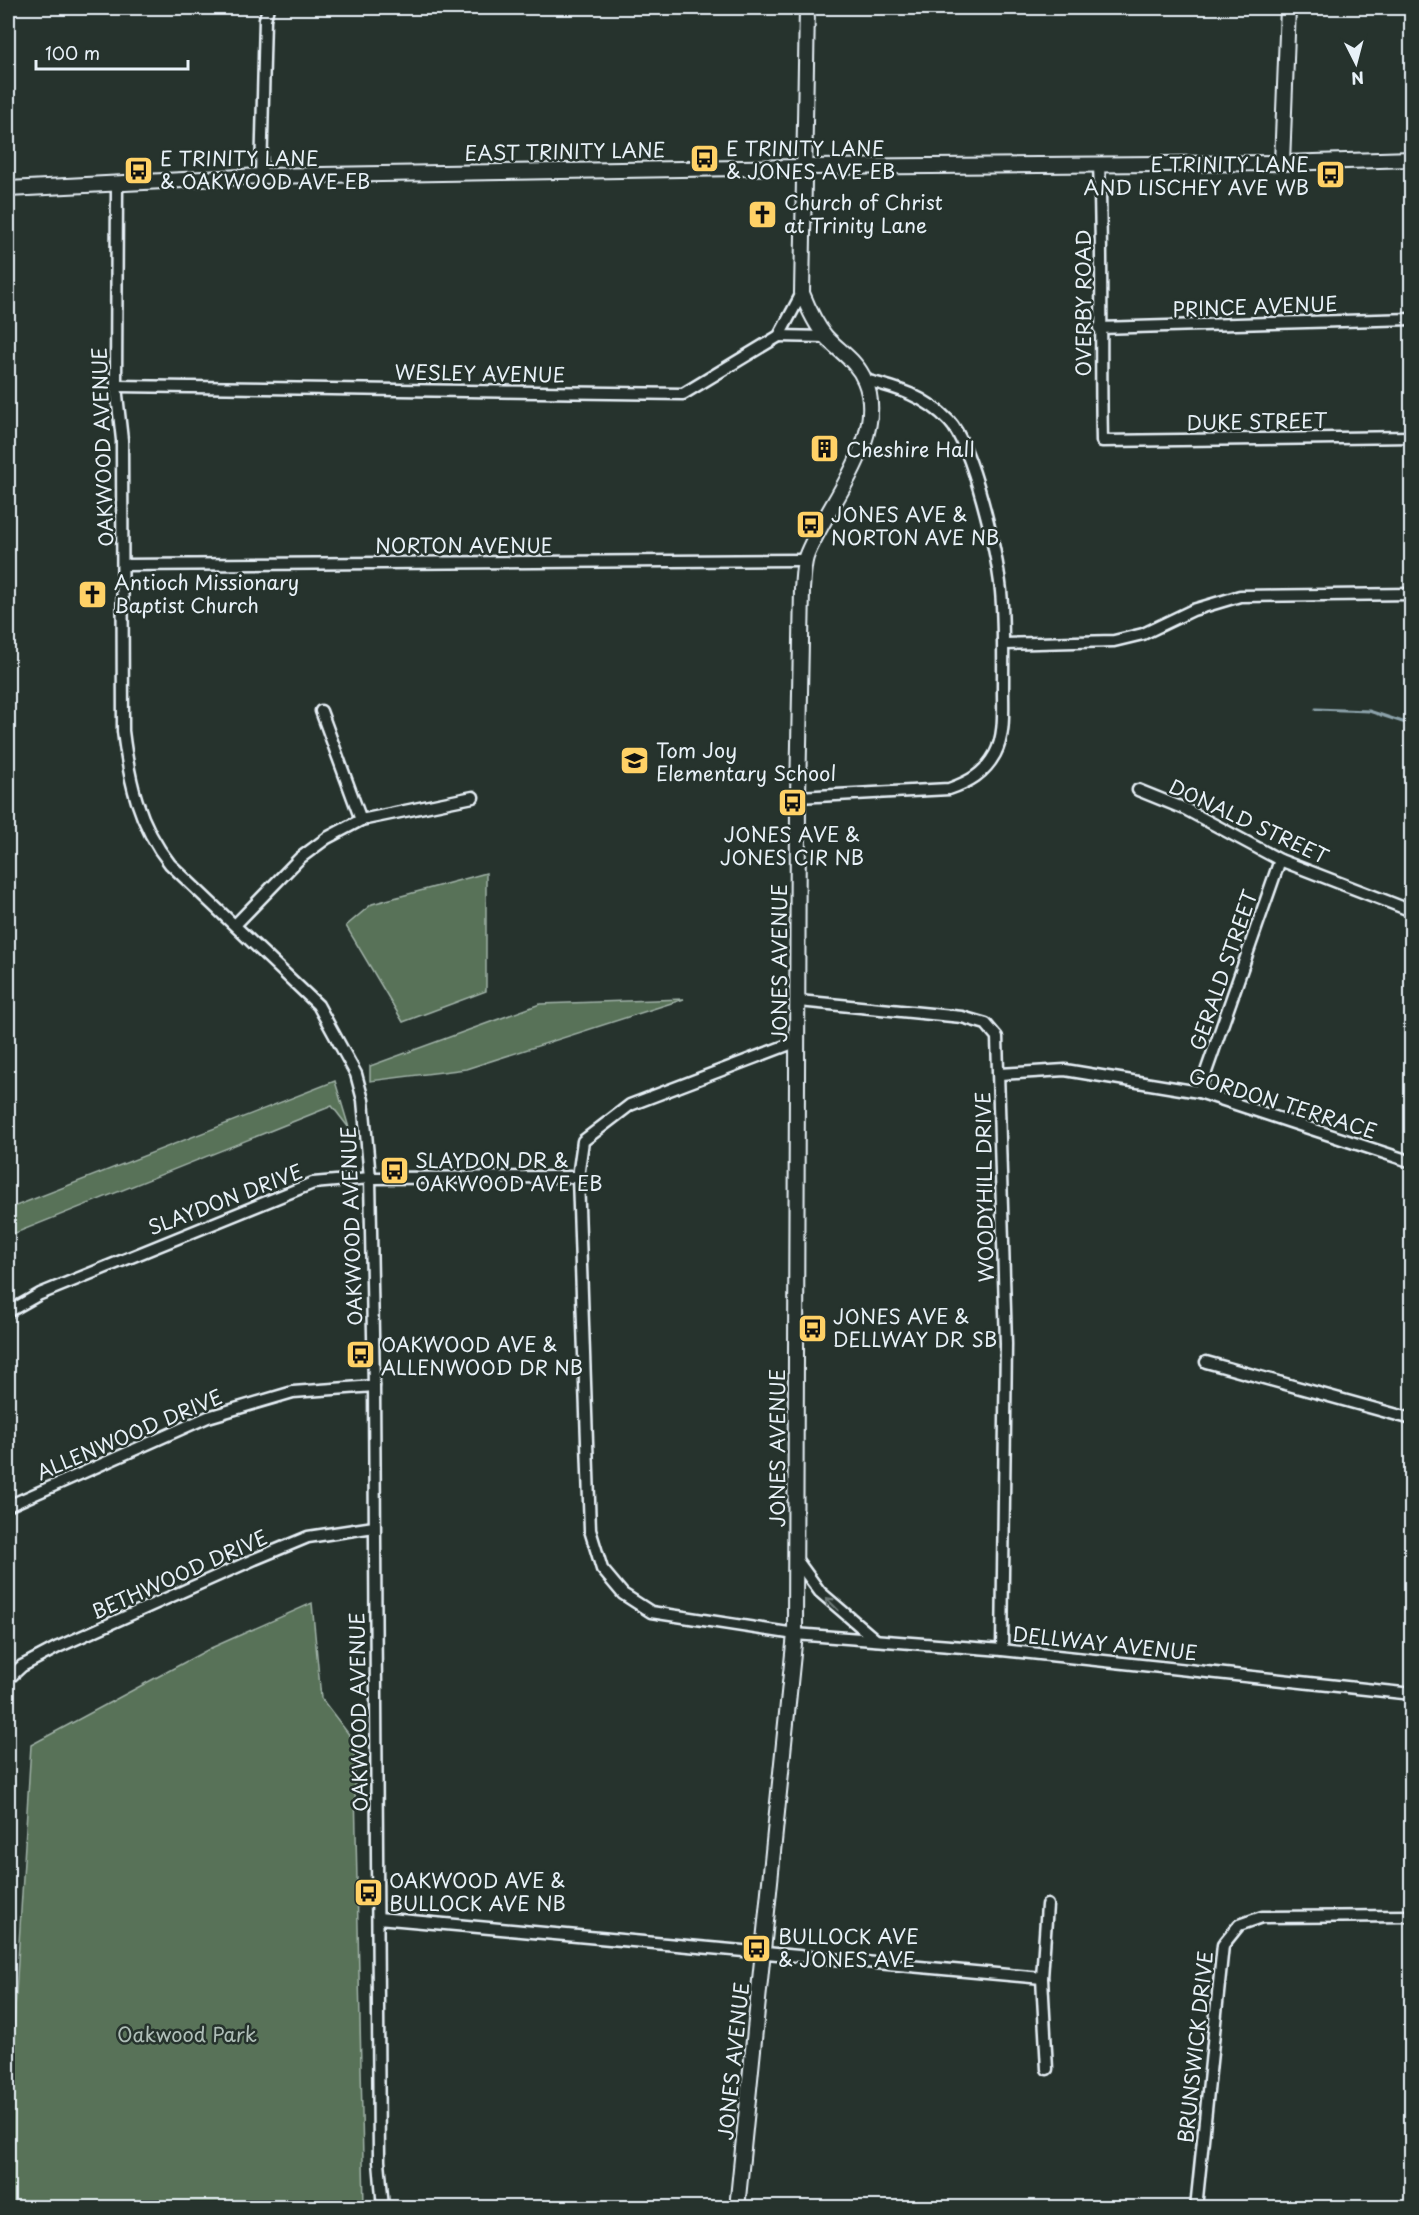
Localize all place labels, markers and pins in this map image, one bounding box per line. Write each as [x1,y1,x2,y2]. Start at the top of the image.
place label: E TRINITY LANE & JONES AVE EB [726,133,895,186]
place label: E TRINITY LANE & OAKWOOD AVE EB [160,143,370,196]
bus stop icon: E TRINITY LANE & JONES AVE EB [689,143,721,175]
place label: E TRINITY LANE AND LISCHEY AVE WB [1084,149,1309,202]
bus stop icon: E TRINITY LANE & OAKWOOD AVE EB [123,154,155,186]
bus stop icon: E TRINITY LANE AND LISCHEY AVE WB [1314,159,1346,191]
place label: Church of Christ at Trinity Lane [784,187,943,240]
church icon: Church of Christ at Trinity Lane [747,198,779,230]
building icon: Cheshire Hall [809,433,841,465]
place label: Cheshire Hall [846,434,975,464]
place label: JONES AVE & NORTON AVE NB [831,499,999,552]
bus stop icon: JONES AVE & NORTON AVE NB [794,509,826,541]
place label: Antioch Missionary Baptist Church [114,567,299,620]
church icon: Antioch Missionary Baptist Church [77,578,109,610]
place label: Tom Joy Elementary School [656,735,836,788]
school or university icon: Tom Joy Elementary School [619,745,651,777]
bus stop icon: JONES AVE & JONES CIR NB [776,787,808,819]
place label: JONES AVE & JONES CIR NB [720,819,864,872]
place label: SLAYDON DR & OAKWOOD AVE EB [415,1145,602,1198]
bus stop icon: SLAYDON DR & OAKWOOD AVE EB [378,1155,410,1187]
place label: JONES AVE & DELLWAY DR SB [833,1301,997,1354]
bus stop icon: JONES AVE & DELLWAY DR SB [796,1312,828,1344]
place label: OAKWOOD AVE & ALLENWOOD DR NB [381,1329,583,1382]
bus stop icon: OAKWOOD AVE & ALLENWOOD DR NB [344,1339,376,1371]
place label: OAKWOOD AVE & BULLOCK AVE NB [389,1865,566,1918]
bus stop icon: OAKWOOD AVE & BULLOCK AVE NB [352,1876,384,1908]
place label: BULLOCK AVE & JONES AVE [778,1921,919,1974]
bus stop icon: BULLOCK AVE & JONES AVE [741,1932,773,1964]

